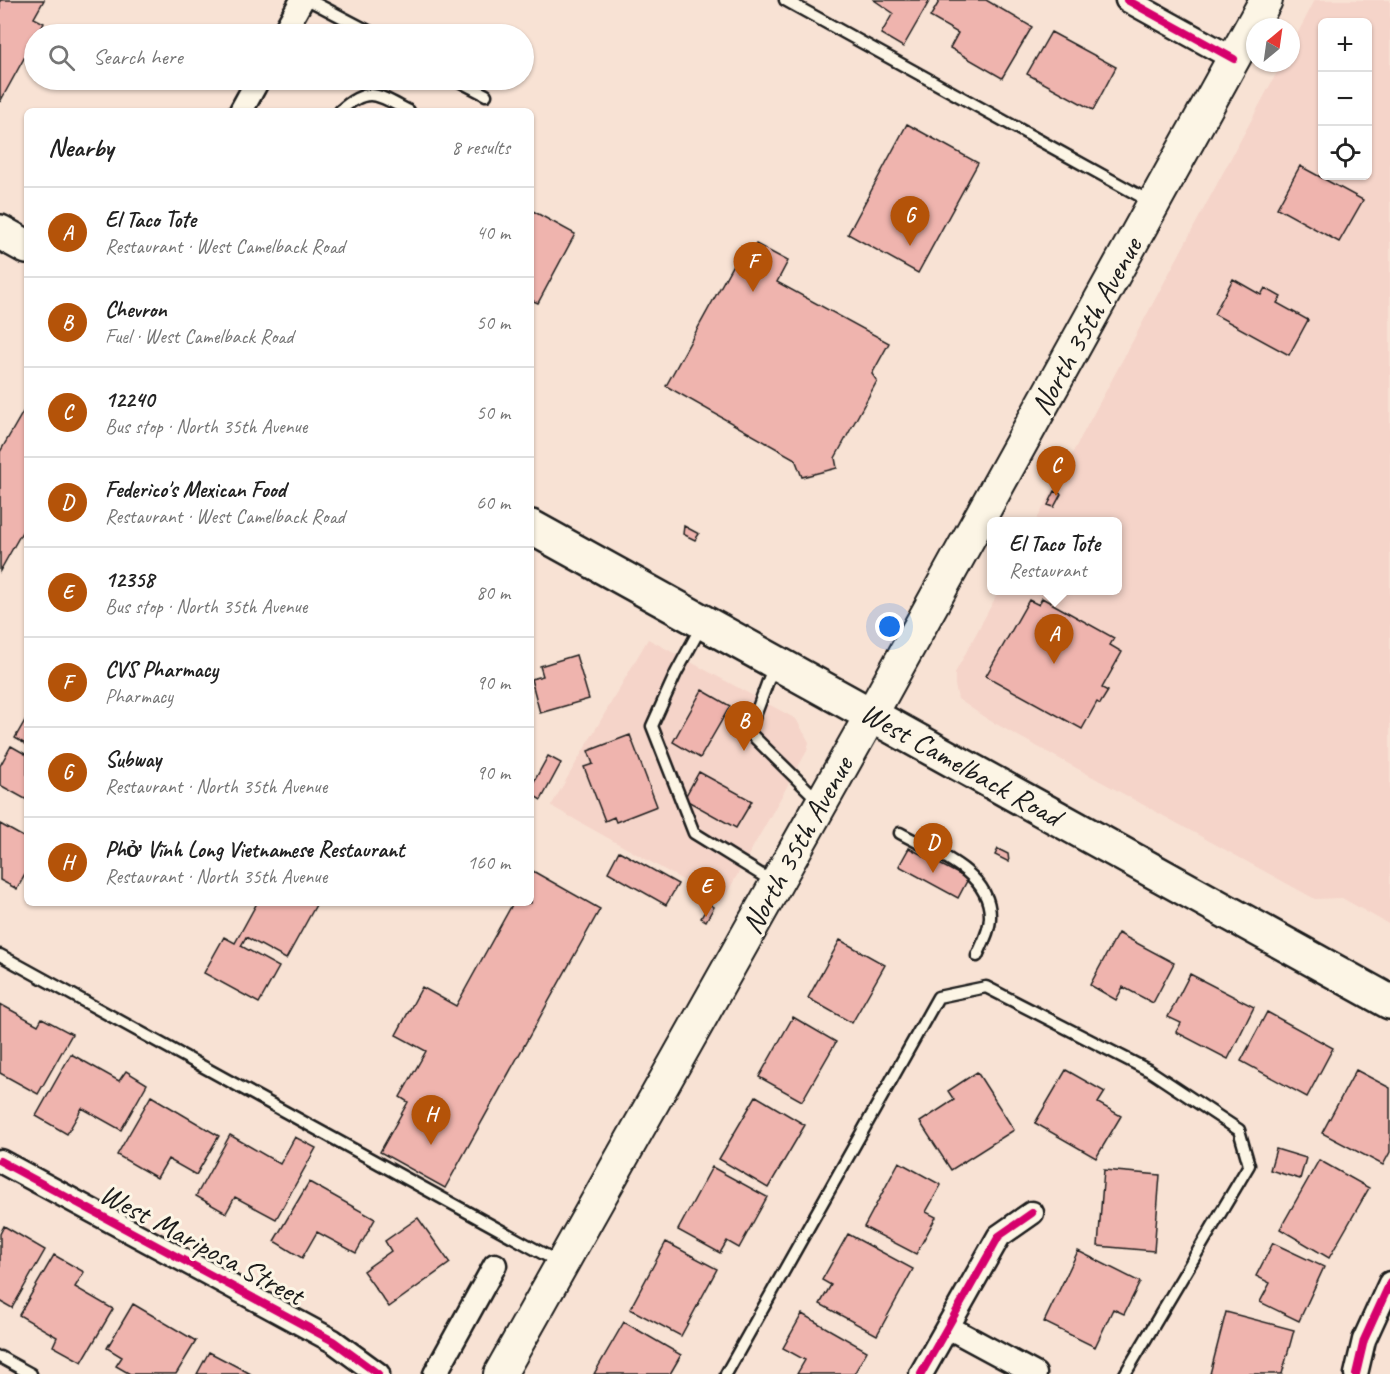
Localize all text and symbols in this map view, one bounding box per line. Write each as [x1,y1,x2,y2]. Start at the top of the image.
north arrow [1246,18,1300,72]
map controls [1318,18,1372,180]
button: + [1318,18,1372,72]
search box [24,24,534,90]
icon: search [45,41,78,74]
text: Search here [93,43,183,71]
button: − [1318,72,1372,126]
button: locate [1318,126,1372,180]
text: Nearby [48,131,113,164]
text: 8 results [451,135,510,160]
pin: G [890,196,930,246]
text: El Taco Tote [105,206,196,234]
text: A [62,220,73,245]
text: 40 m [476,220,510,245]
street label: North 35th Avenue [1022,229,1151,421]
text: Restaurant · West Camelback Road [105,234,345,259]
pin: F [734,242,772,292]
text: Chevron [105,296,167,324]
text: B [62,310,73,335]
text: 50 m [476,310,510,335]
text: Fuel · West Camelback Road [105,324,293,349]
text: 12240 [105,386,155,414]
text: C [63,400,72,425]
text: 50 m [476,400,510,425]
text: Bus stop · North 35th Avenue [105,414,307,439]
pin: C [1036,446,1076,496]
text: Federico's Mexican Food [105,476,286,504]
text: D [62,490,73,515]
text: 60 m [476,490,510,515]
text: Restaurant · West Camelback Road [105,504,345,529]
popup [987,517,1122,595]
text: El Taco Tote [1009,530,1100,558]
text: Restaurant [1009,558,1087,583]
text: 12358 [105,566,154,594]
text: E [62,580,73,605]
text: 80 m [476,580,510,605]
text: Bus stop · North 35th Avenue [105,594,307,619]
your location [875,612,904,641]
pin: A [1034,614,1074,664]
text: CVS Pharmacy [105,656,218,684]
text: F [63,670,72,695]
text: 90 m [476,670,510,695]
text: Pharmacy [105,684,173,709]
street label: West Camelback Road [854,693,1072,837]
pin: B [724,702,764,751]
text: Subway [105,746,161,774]
street label: North 35th Avenue [733,748,862,940]
text: G [63,760,72,785]
text: 90 m [476,760,510,785]
text: Restaurant · North 35th Avenue [105,774,327,799]
pin: D [914,824,952,873]
text: Phở Vĩnh Long Vietnamese Restaurant [105,836,404,864]
text: H [62,850,73,875]
text: 160 m [467,850,510,875]
text: Restaurant · North 35th Avenue [105,864,327,889]
pin: E [686,868,726,917]
pin: H [412,1096,450,1145]
street label: West Mariposa Street [94,1174,313,1315]

